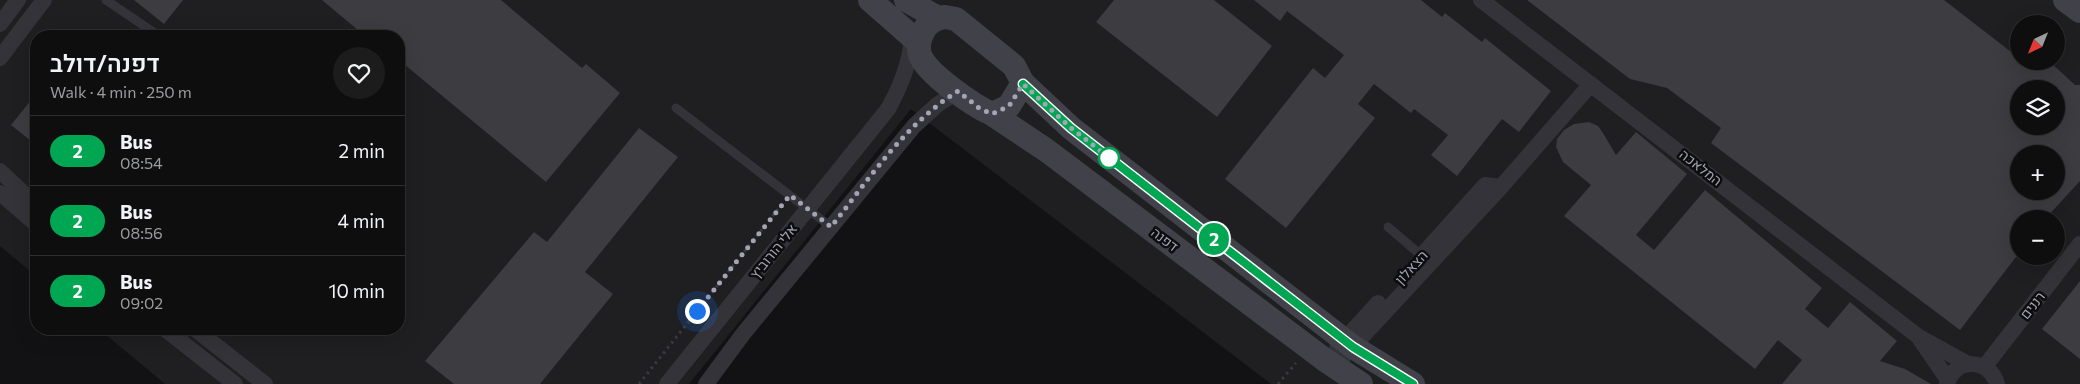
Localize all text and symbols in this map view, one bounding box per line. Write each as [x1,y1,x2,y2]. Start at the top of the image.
north arrow [2010,15,2065,70]
map controls [2010,15,2065,265]
button: heart [333,47,385,99]
text: דפנה/דולב [50,48,160,77]
button: layers [2010,80,2065,135]
text: Walk · 4 min · 250 m [50,82,192,101]
text: Bus [120,130,152,153]
text: 2 min [338,139,385,162]
text: 2 [72,140,83,162]
street label: המלאכה [1676,145,1726,189]
button: + [2010,145,2065,200]
unlabelled marker [1098,147,1120,169]
text: 08:54 [120,153,163,172]
text: Bus [120,200,152,223]
text: 4 min [338,209,385,232]
text: 2 [72,210,83,232]
button: − [2010,210,2065,265]
street label: אלי הורוביץ [746,220,800,282]
text: 08:56 [120,223,163,242]
street label: דפנה [1148,223,1182,255]
line badge: 2 [1198,223,1230,255]
text: 2 [1209,228,1219,250]
street label: הצאלון [1391,246,1431,288]
text: Bus [120,270,152,293]
text: 10 min [328,279,385,302]
text: 2 [72,280,83,302]
street label: רננים [2016,288,2048,322]
text: 09:02 [120,293,163,312]
your location [685,299,710,324]

